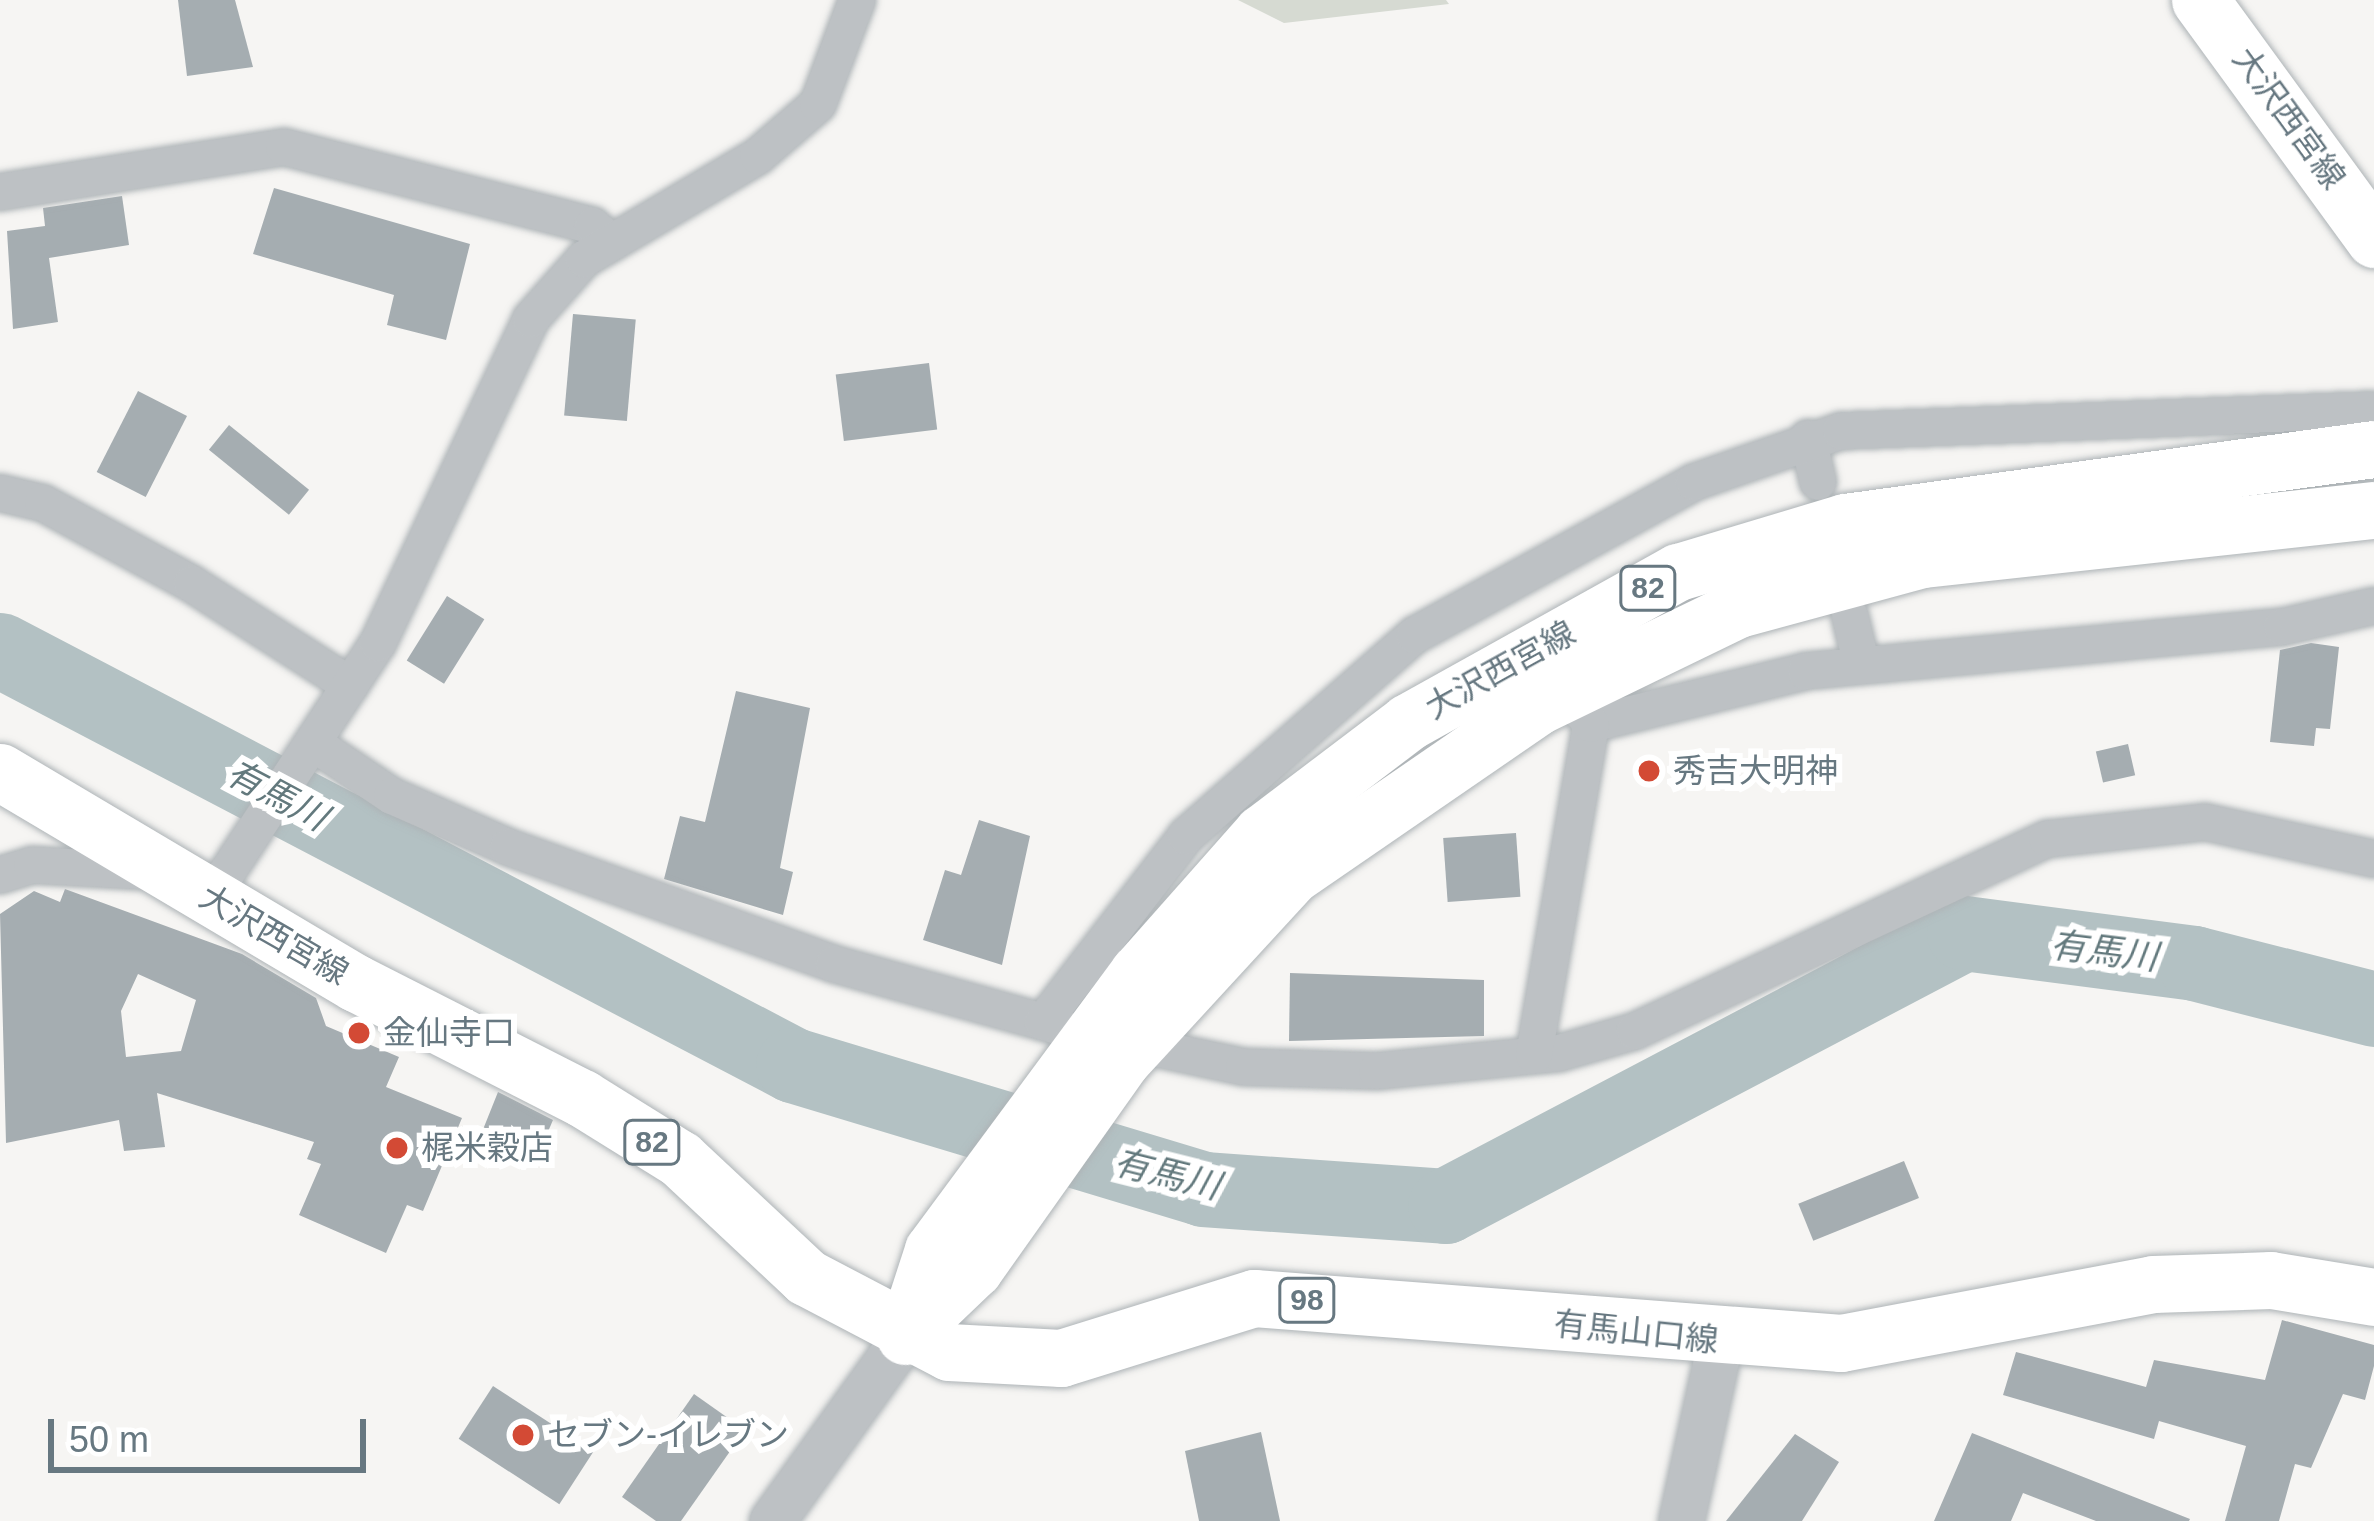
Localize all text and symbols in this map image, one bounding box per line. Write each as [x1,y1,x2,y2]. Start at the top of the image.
street label: 大沢西宮線 [2224,40,2354,196]
road number: 82 [1618,564,1678,612]
street label: 大沢西宮線 [1418,613,1582,727]
water label: 有馬川 [219,751,335,839]
place label: 秀吉大明神 [1673,751,1838,791]
marker: 秀吉大明神 [1636,758,1662,784]
street label: 大沢西宮線 [193,877,355,993]
water label: 有馬川 [2048,923,2160,979]
place label: 金仙寺口 [383,1013,515,1053]
marker: 金仙寺口 [346,1020,372,1046]
road number: 82 [622,1118,682,1166]
place label: 梶米穀店 [421,1128,553,1168]
marker: 梶米穀店 [384,1135,410,1161]
water label: 有馬川 [1109,1140,1225,1208]
road number: 98 [1277,1276,1337,1324]
street label: 有馬山口線 [1552,1304,1720,1360]
scale bar [54,1395,372,1469]
place label: セブン-イレブン [547,1415,789,1455]
text: 50 m [69,1419,149,1460]
marker: セブン-イレブン [510,1422,536,1448]

